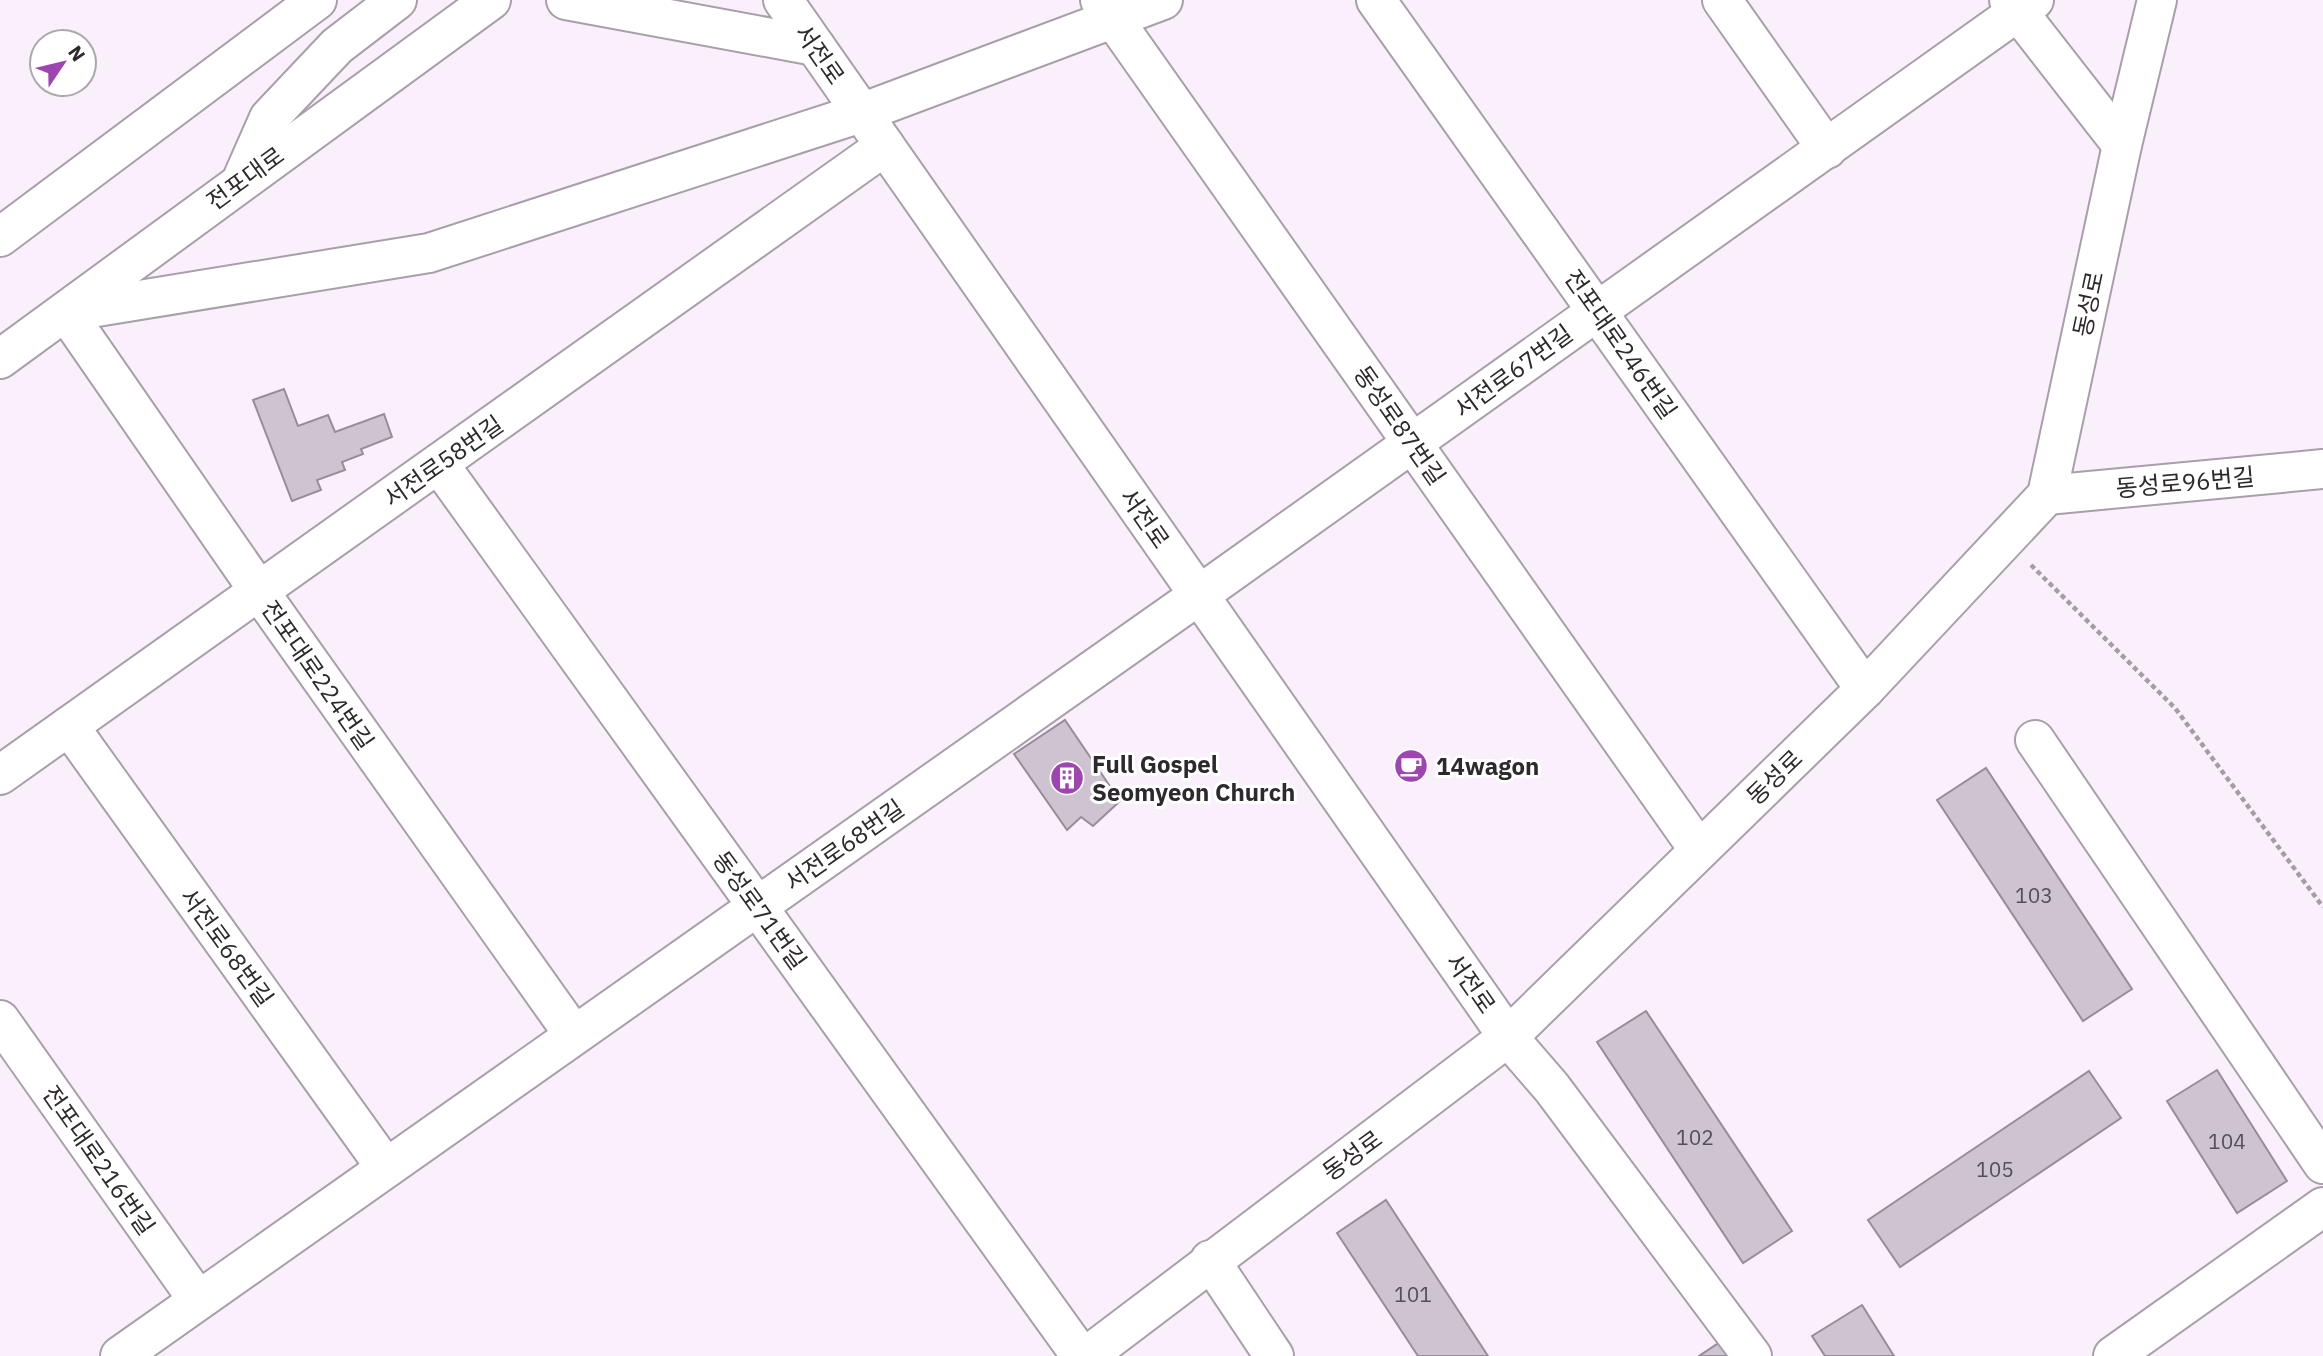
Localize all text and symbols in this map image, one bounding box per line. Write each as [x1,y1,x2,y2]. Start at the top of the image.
street label: 서전로 [788,18,852,90]
north arrow [28,28,98,98]
text: N [63,41,91,66]
street label: 전포대로 [200,139,290,217]
street label: 전포대로246번길 [1558,263,1684,425]
street label: 동성로 [2065,268,2111,340]
street label: 서전로67번길 [1447,317,1579,425]
street label: 동성로87번길 [1347,359,1453,491]
street label: 서전로58번길 [377,408,509,514]
street label: 동성로96번길 [2114,460,2256,504]
street label: 서전로 [1113,482,1177,554]
street label: 전포대로224번길 [255,594,381,756]
street label: 동성로 [1739,742,1809,812]
cafe icon: 14wagon [1392,747,1430,785]
place label: Full Gospel Seomyeon Church [1092,748,1295,808]
place label: 14wagon [1436,750,1539,782]
building icon: Full Gospel Seomyeon Church [1048,759,1086,797]
street label: 서전로68번길 [778,792,910,898]
street label: 동성로71번길 [706,844,814,976]
street label: 서전로68번길 [173,881,281,1013]
house number: 103 [2015,881,2053,909]
street label: 서전로 [1439,947,1503,1019]
street label: 전포대로216번길 [36,1079,162,1241]
street label: 동성로 [1316,1123,1388,1187]
house number: 102 [1676,1123,1714,1151]
house number: 104 [2208,1127,2246,1155]
house number: 105 [1976,1155,2014,1183]
house number: 101 [1394,1280,1432,1308]

